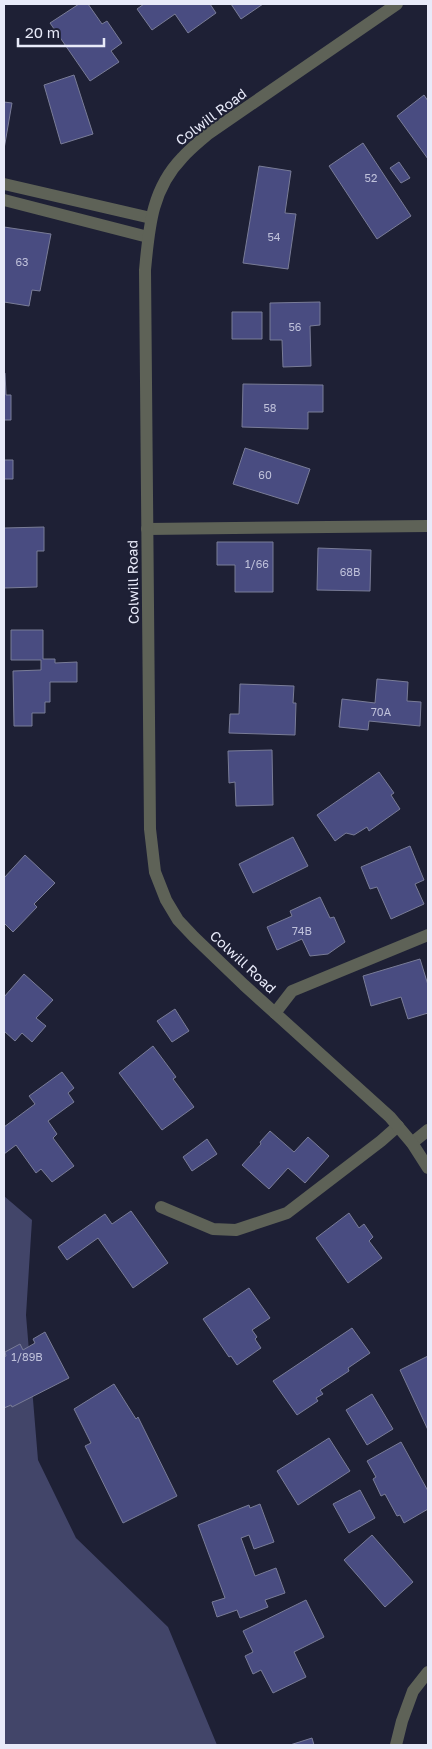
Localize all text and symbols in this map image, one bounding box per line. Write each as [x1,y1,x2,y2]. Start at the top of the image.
scale bar [18,15,104,47]
text: 20 m [25,23,60,41]
street label: Colwill Road [172,84,249,149]
house number: 52 [365,171,377,184]
house number: 54 [267,230,281,243]
house number: 63 [15,255,29,268]
house number: 56 [288,320,302,333]
house number: 58 [263,401,277,414]
house number: 60 [258,468,272,481]
street label: Colwill Road [123,540,142,624]
house number: 1/66 [245,557,269,570]
house number: 68B [340,565,360,578]
house number: 70A [371,705,392,718]
house number: 74B [292,924,312,937]
street label: Colwill Road [207,927,280,997]
house number: 1/89B [11,1350,43,1363]

